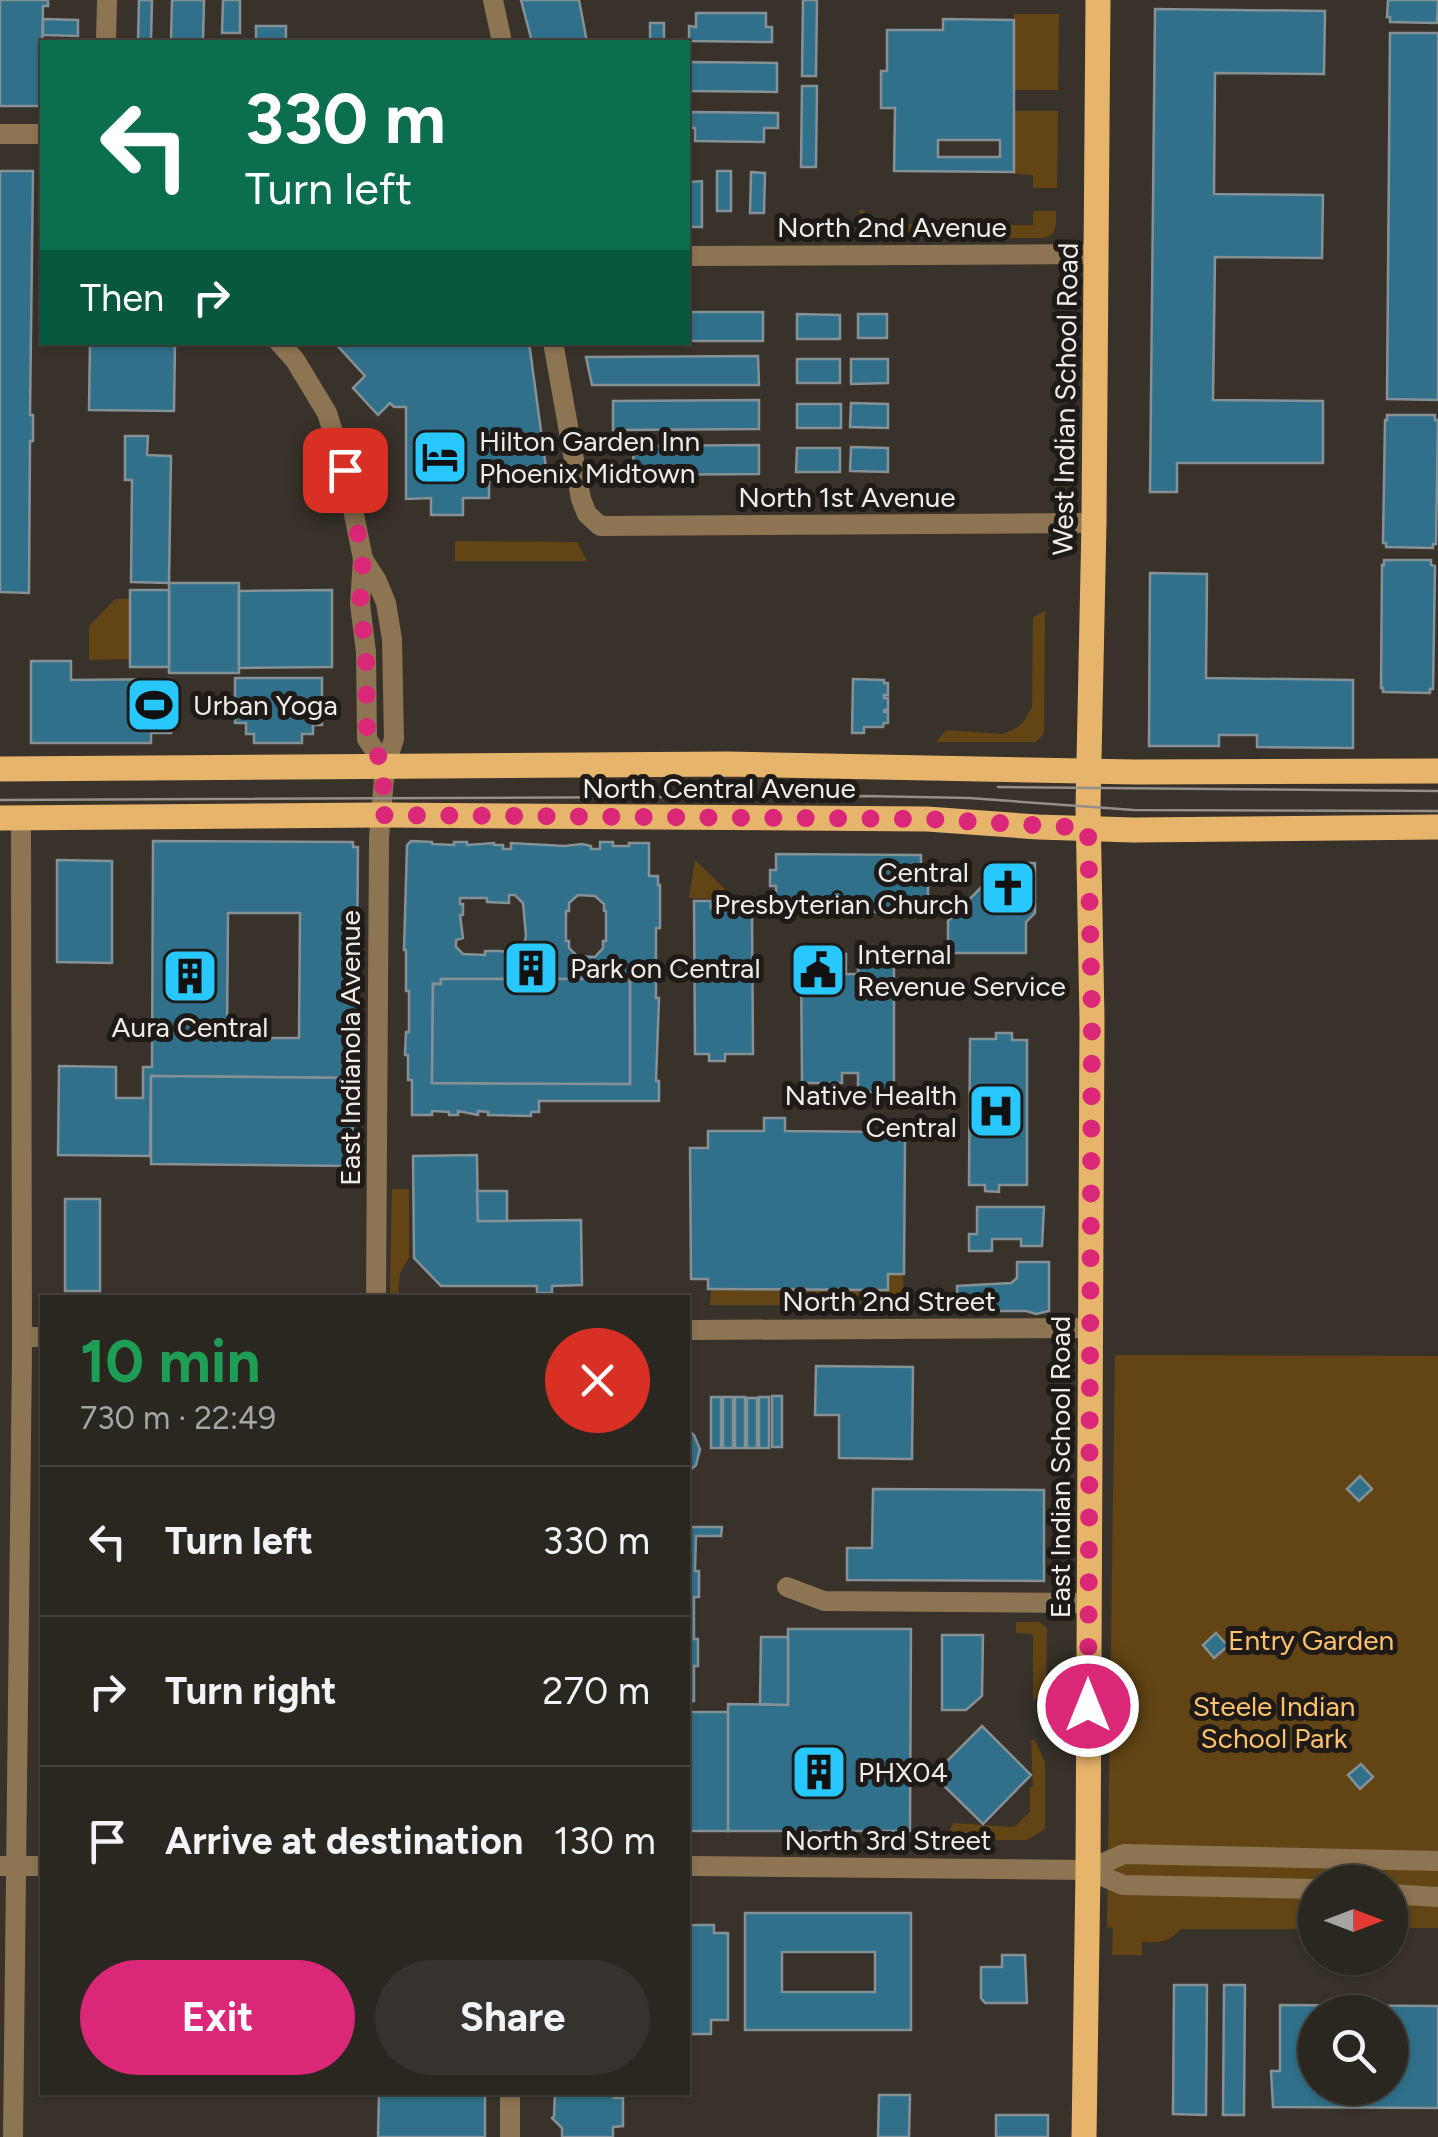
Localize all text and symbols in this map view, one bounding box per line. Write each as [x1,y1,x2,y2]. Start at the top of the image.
text: 330 m [245,76,446,161]
icon: left [80,80,210,210]
text: Turn left [245,161,412,215]
street label: North 2nd Avenue [777,210,1007,244]
street label: West Indian School Road [1045,242,1085,556]
icon: right [184,270,239,325]
text: Then [80,275,164,321]
place label: Hilton Garden Inn Phoenix Midtown [479,424,700,490]
hotel icon: Hilton Garden Inn Phoenix Midtown [410,427,470,487]
pin [303,428,388,513]
icon: arrive [318,443,373,498]
street label: North 1st Avenue [738,480,956,514]
sports icon: Urban Yoga [124,675,184,735]
place label: Urban Yoga [193,688,338,722]
street label: North Central Avenue [582,771,856,805]
place label: Central Presbyterian Church [714,855,969,921]
church icon: Central Presbyterian Church [978,858,1038,918]
street label: East Indianola Avenue [333,910,367,1186]
place label: Internal Revenue Service [857,937,1066,1003]
building icon: Park on Central [501,938,561,998]
public building icon: Internal Revenue Service [788,940,848,1000]
building icon: Aura Central [160,946,220,1006]
place label: Park on Central [570,951,761,985]
place label: Aura Central [112,1010,268,1044]
place label: Native Health Central [785,1078,957,1144]
hospital icon: Native Health Central [966,1081,1026,1141]
street label: North 2nd Street [782,1284,996,1318]
street label: East Indian School Road [1043,1316,1077,1618]
text: 10 min [80,1325,261,1397]
button: close [545,1328,650,1433]
text: 730 m · 22:49 [80,1399,276,1437]
icon: left [80,1514,135,1569]
text: Turn left [165,1518,313,1564]
text: 330 m [543,1518,650,1564]
park label: Entry Garden [1228,1623,1394,1657]
position arrow [1036,1654,1140,1758]
icon: right [80,1664,135,1719]
text: Turn right [165,1668,337,1714]
text: 270 m [542,1668,650,1714]
park label: Steele Indian School Park [1193,1689,1355,1755]
building icon: PHX04 [789,1742,849,1802]
place label: PHX04 [858,1755,948,1789]
icon: arrive [80,1814,135,1869]
text: Arrive at destination [165,1818,523,1864]
text: 130 m [553,1818,656,1864]
street label: North 3rd Street [785,1823,991,1857]
north arrow [1298,1865,1408,1975]
map controls [1298,1865,1408,2105]
button: Exit [80,1960,355,2075]
button: Share [375,1960,650,2075]
button: search [1298,1995,1408,2105]

